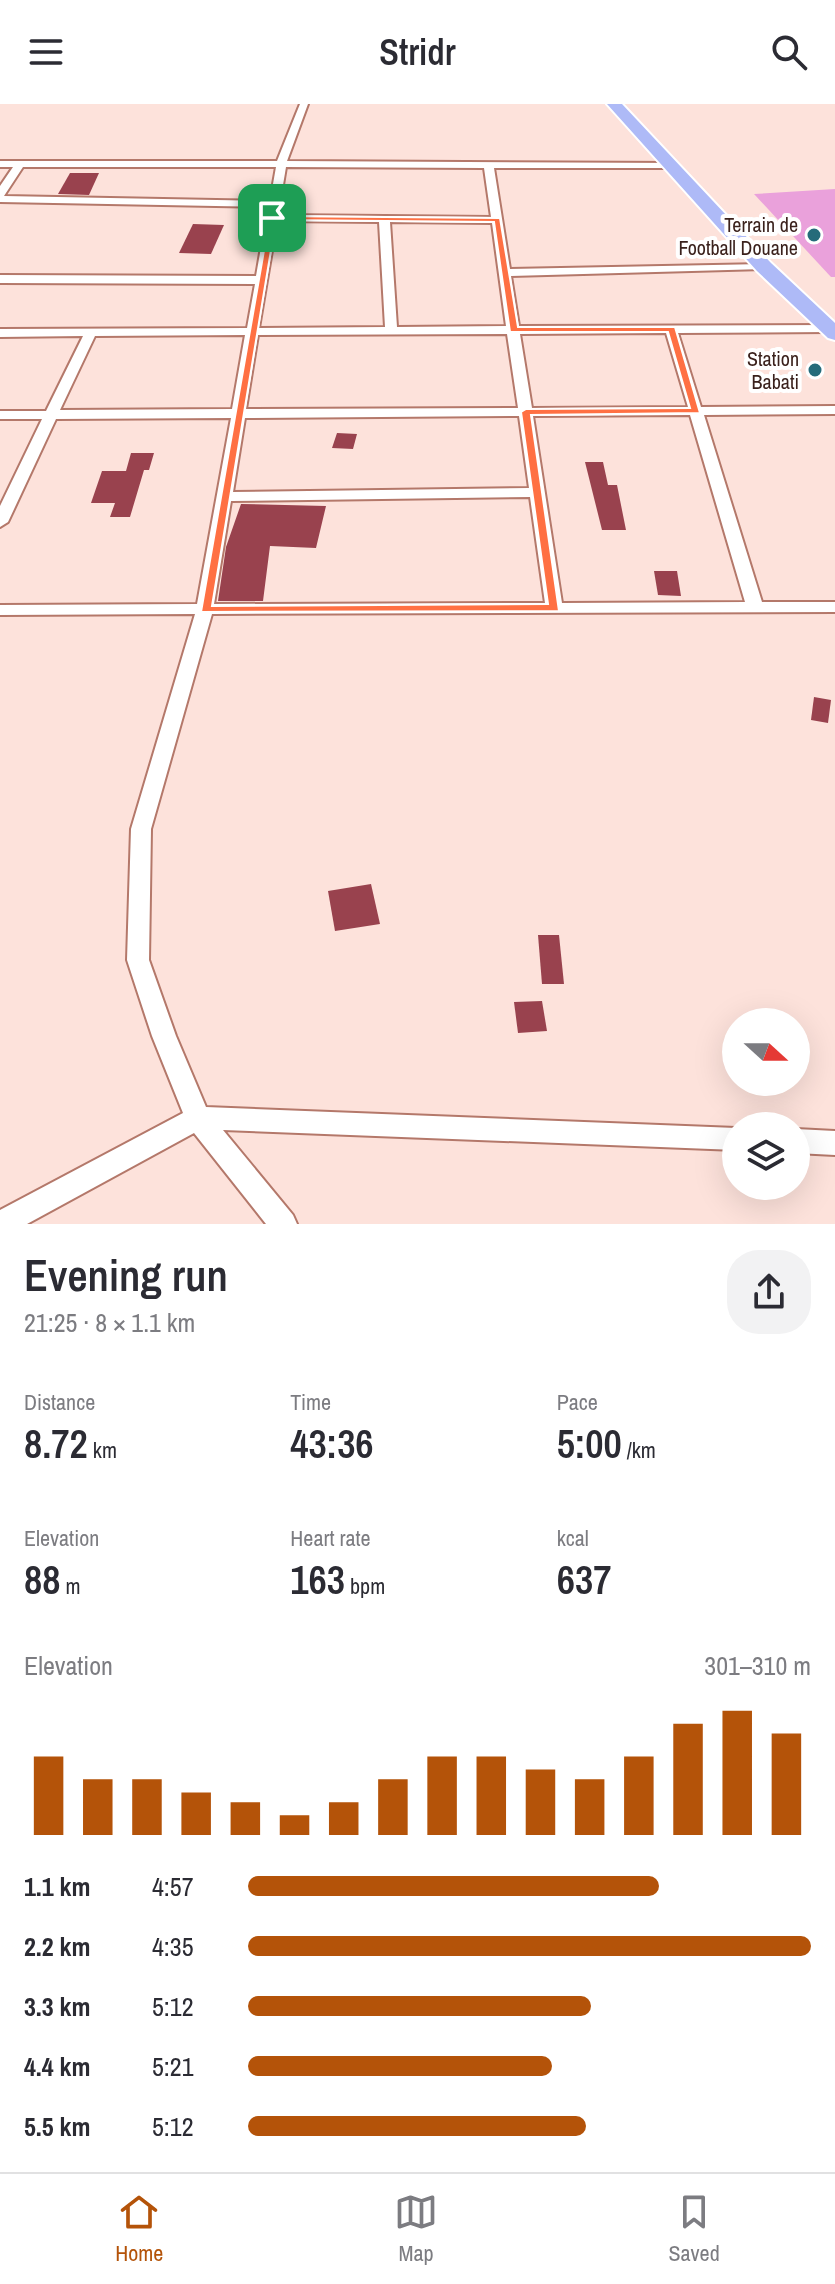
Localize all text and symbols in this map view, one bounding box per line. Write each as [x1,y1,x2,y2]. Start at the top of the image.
text: Stridr [379,28,456,76]
icon: menu [24,30,68,74]
icon: search [767,30,811,74]
pin [238,184,306,252]
icon: arrive [250,196,294,240]
place label: Terrain de Football Douane [678,211,798,261]
marker: Terrain de Football Douane [805,226,823,244]
place label: Station Babati [747,345,799,395]
marker: Station Babati [806,361,824,379]
north arrow [722,1008,810,1096]
map controls [722,1008,810,1200]
button: layers [722,1112,810,1200]
text: Evening run [24,1245,228,1305]
button: share [727,1250,811,1334]
text: 21:25 · 8 × 1.1 km [24,1305,195,1340]
text: Distance [24,1387,95,1417]
text: Time [290,1387,331,1417]
text: Pace [557,1387,598,1417]
text: 8.72 [24,1417,88,1470]
text: 43:36 [290,1417,374,1470]
text: 5:00 [557,1417,622,1470]
text: km [88,1435,117,1465]
text: /km [622,1435,656,1465]
text: Elevation [24,1523,99,1553]
text: Heart rate [290,1523,371,1553]
text: kcal [557,1523,589,1553]
text: 88 [24,1553,60,1606]
text: 163 [290,1553,345,1606]
text: 637 [557,1553,611,1606]
text: m [60,1571,81,1601]
text: bpm [345,1571,385,1601]
text: Elevation [24,1648,113,1683]
text: 301–310 m [704,1648,811,1683]
text: 1.1 km [24,1869,90,1904]
text: 4:57 [152,1869,194,1904]
text: 2.2 km [24,1929,90,1964]
text: 4:35 [152,1929,194,1964]
text: 3.3 km [24,1989,90,2024]
text: 5:12 [152,1989,194,2024]
text: 4.4 km [24,2049,90,2084]
text: 5:21 [152,2049,194,2084]
text: 5.5 km [24,2109,90,2144]
text: 5:12 [152,2109,194,2144]
tab: Home [115,2190,163,2268]
tab: Map [394,2190,438,2268]
tab: Saved [669,2190,720,2268]

